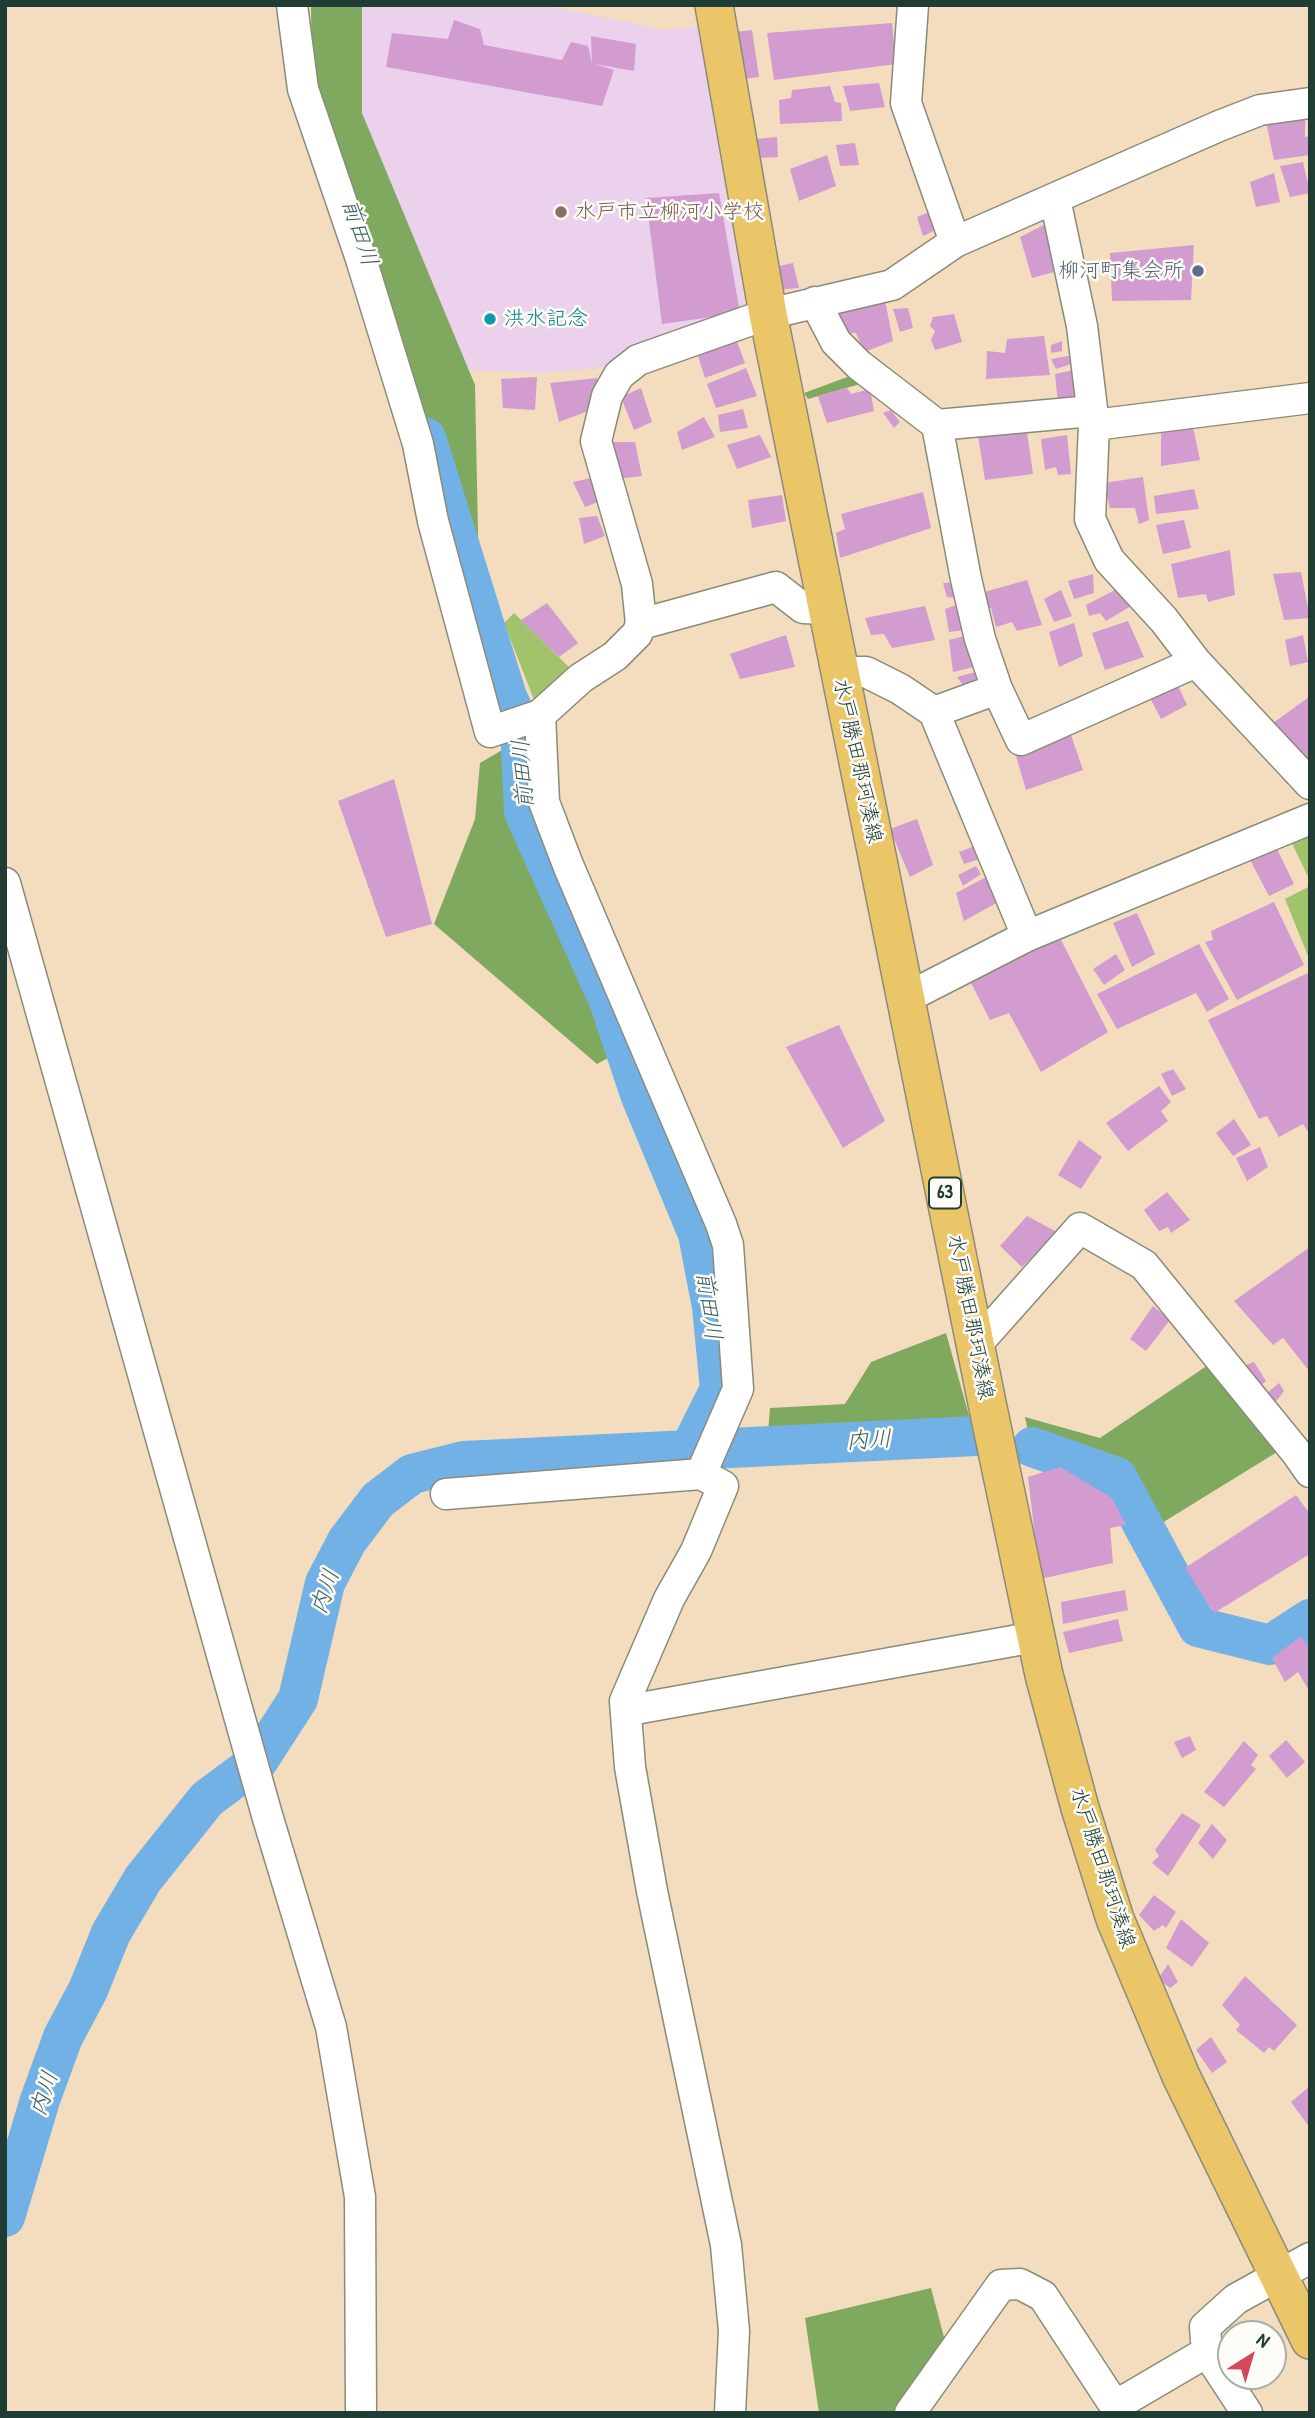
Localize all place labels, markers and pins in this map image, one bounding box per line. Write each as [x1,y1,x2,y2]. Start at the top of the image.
place label: 水戸市立柳河小学校 [575,199,764,225]
marker: 水戸市立柳河小学校 [553,204,569,220]
place label: 柳河町集会所 [1058,258,1184,284]
marker: 柳河町集会所 [1190,263,1206,279]
place label: 洪水記念 [504,306,588,332]
marker: 洪水記念 [482,311,498,327]

